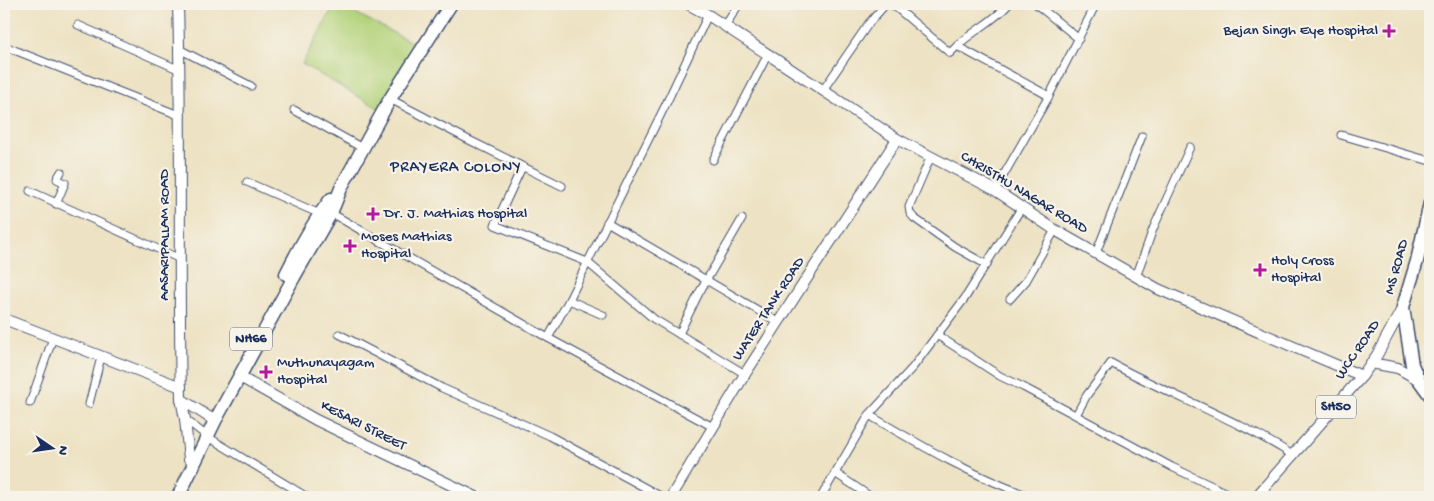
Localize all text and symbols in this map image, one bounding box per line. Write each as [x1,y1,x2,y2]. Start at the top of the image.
place label: Bejan Singh Eye Hospital [1222,22,1378,40]
marker: Bejan Singh Eye Hospital [1382,24,1396,38]
street label: CHRISTHU NAGAR ROAD [957,148,1091,238]
district label: PRAYERA COLONY [389,159,522,178]
street label: AASARIPALLAM ROAD [156,169,174,301]
place label: Dr. J. Mathias Hospital [383,205,527,223]
marker: Dr. J. Mathias Hospital [366,207,380,221]
place label: Moses Mathias Hospital [361,228,452,263]
street label: MS ROAD [1381,237,1413,297]
marker: Moses Mathias Hospital [343,239,357,253]
place label: Holy Cross Hospital [1271,252,1334,287]
street label: WATER TANK ROAD [729,254,809,364]
marker: Holy Cross Hospital [1253,263,1267,277]
street label: WCC ROAD [1331,317,1385,383]
road number: NH66 [230,328,272,350]
place label: Muthunayagam Hospital [277,354,375,389]
marker: Muthunayagam Hospital [259,365,273,379]
road number: SH50 [1316,396,1356,418]
street label: KESARI STREET [317,397,410,456]
north arrow [28,424,78,474]
text: N [53,444,72,457]

